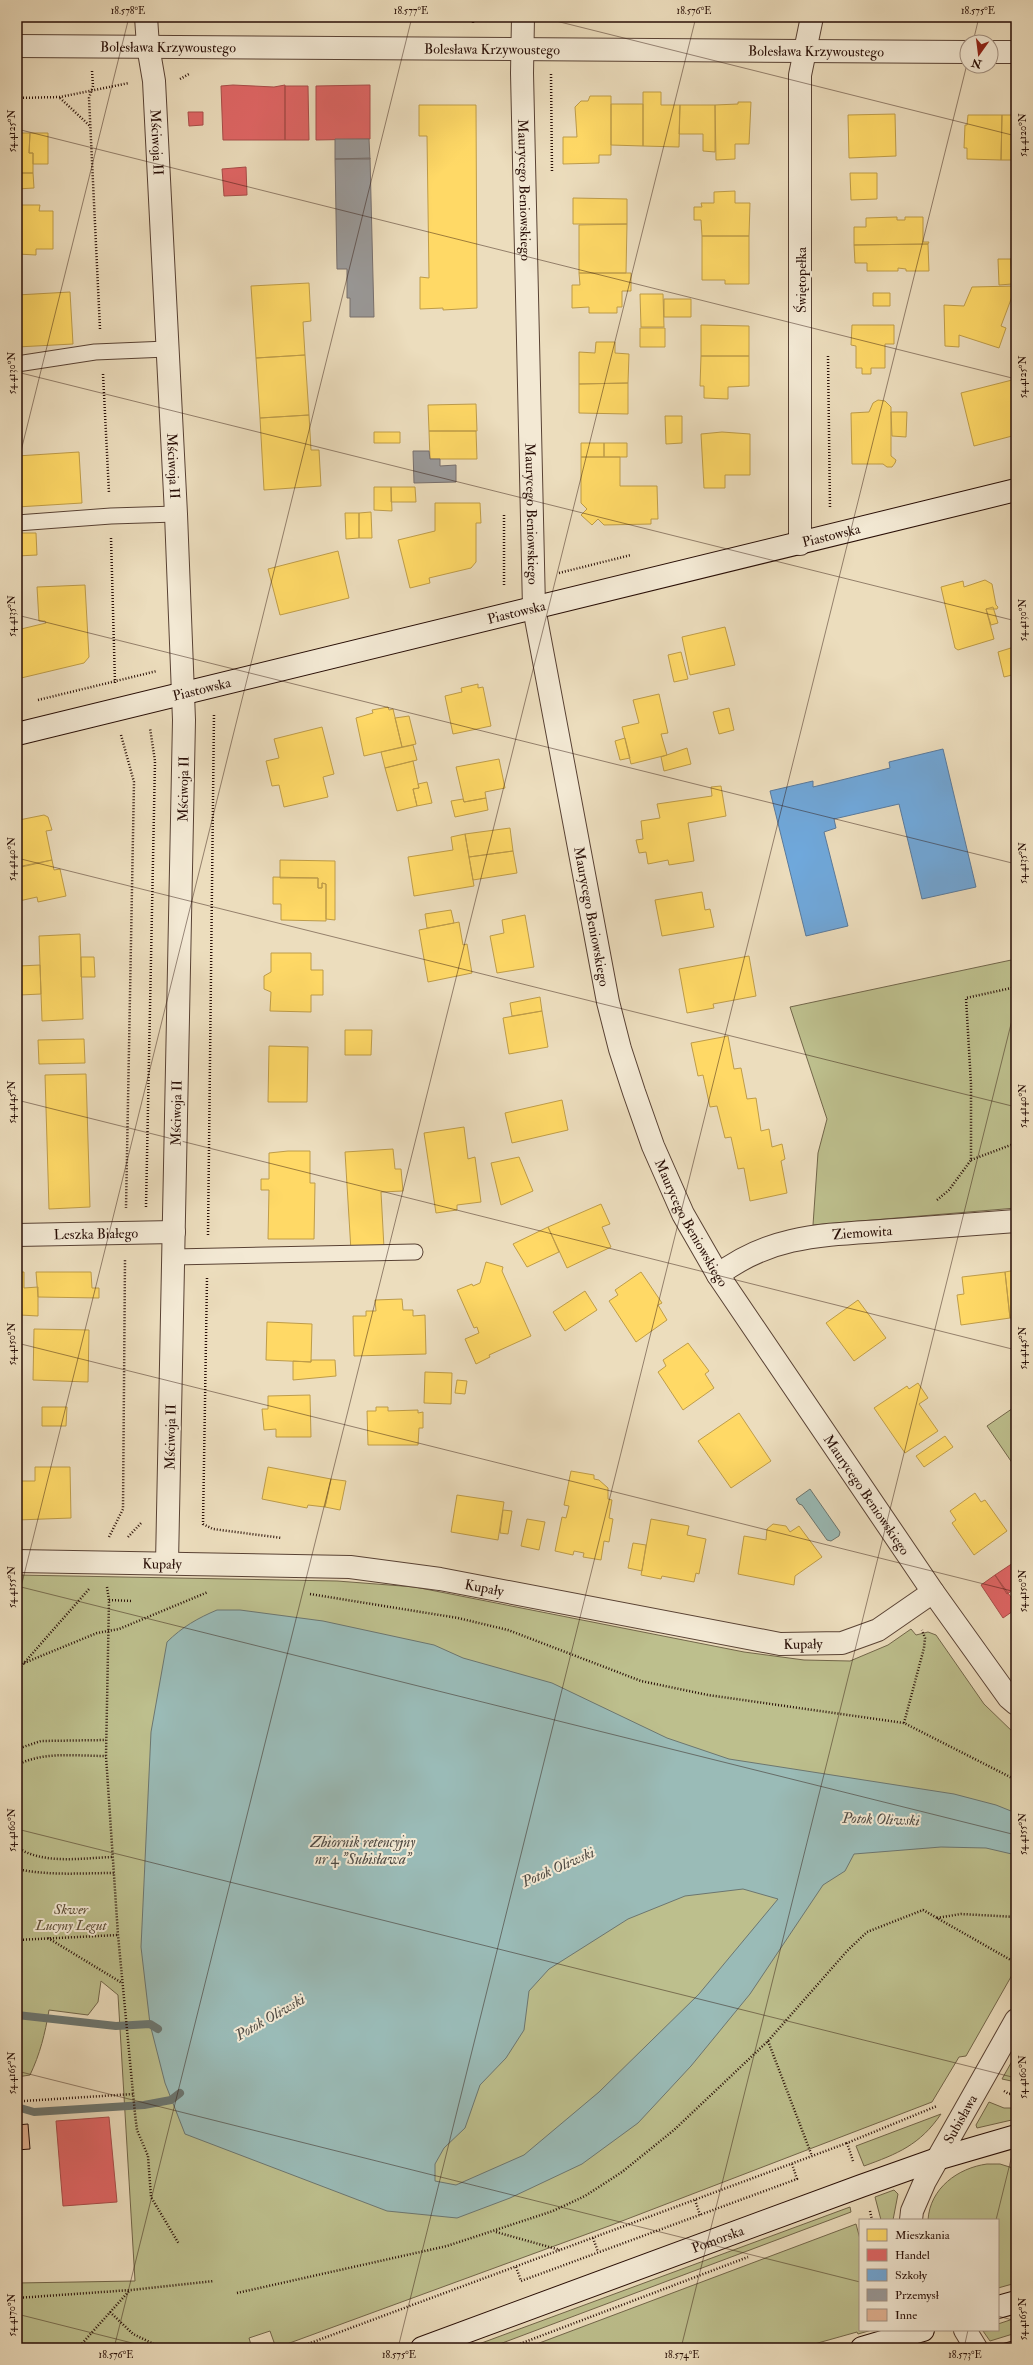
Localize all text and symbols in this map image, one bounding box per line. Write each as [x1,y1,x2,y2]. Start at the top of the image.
text: 18.578°E [111,5,145,17]
text: 18.577°E [394,5,428,17]
text: 18.576°E [677,5,711,17]
text: 18.575°E [961,5,995,17]
north arrow [959,34,999,74]
street label: Bolesława Krzywoustego [100,39,236,57]
street label: Bolesława Krzywoustego [424,41,560,59]
street label: Bolesława Krzywoustego [748,43,884,61]
text: N [969,55,984,71]
street label: Mściwoja II [146,109,167,176]
text: 54.4125°N [6,110,18,152]
text: 54.4120°N [1017,113,1029,157]
street label: Maurycego Beniowskiego [514,119,534,261]
street label: Świętopełka [793,247,811,313]
text: 54.4130°N [6,352,18,394]
text: 54.4125°N [1017,356,1029,398]
street label: Mściwoja II [163,432,183,500]
street label: Maurycego Beniowskiego [521,443,541,585]
street label: Piastowska [800,520,862,551]
text: 54.4135°N [6,595,18,637]
street label: Piastowska [486,597,548,628]
text: 54.4130°N [1017,599,1029,641]
street label: Piastowska [171,674,233,705]
street label: Mściwoja II [174,755,193,822]
text: 54.4140°N [6,837,18,881]
text: 54.4135°N [1017,842,1029,884]
street label: Maurycego Beniowskiego [570,845,613,988]
street label: Mściwoja II [167,1079,186,1146]
text: 54.4145°N [6,1080,18,1124]
text: 54.4140°N [1017,1084,1029,1128]
street label: Maurycego Beniowskiego [651,1157,732,1290]
street label: Ziemowita [831,1222,893,1243]
street label: Leszka Białego [54,1225,139,1243]
text: 54.4150°N [6,1323,18,1365]
text: 54.4145°N [1017,1326,1029,1370]
street label: Mściwoja II [161,1403,180,1470]
street label: Maurycego Beniowskiego [820,1431,913,1559]
street label: Kupały [142,1555,183,1574]
text: 54.4155°N [6,1566,18,1608]
text: 54.4150°N [1017,1570,1029,1612]
street label: Kupały [463,1576,506,1601]
street label: Kupały [783,1635,824,1654]
text: 54.4160°N [6,1808,18,1852]
water label: Potok Oliwski [841,1809,920,1830]
text: 54.4155°N [1017,1813,1029,1855]
water label: Zbiornik retencyjny nr 4 "Subisława" [310,1833,416,1869]
water label: Potok Oliwski [518,1843,598,1892]
park label: Skwer Lucyny Legut [35,1901,107,1934]
water label: Potok Oliwski [231,1990,309,2046]
text: 54.4165°N [6,2052,18,2094]
text: 54.4160°N [1017,2055,1029,2099]
street label: Subisława [940,2091,981,2147]
legend [859,2219,999,2331]
street label: Pomorska [689,2222,746,2257]
text: Mieszkania [895,2228,951,2243]
text: Handel [895,2248,930,2263]
text: Szkoły [895,2268,928,2283]
text: Przemysł [895,2288,940,2303]
text: 54.4170°N [6,2293,18,2336]
text: 54.4165°N [1017,2298,1029,2340]
text: Inne [895,2308,917,2323]
text: 18.576°E [99,2349,133,2361]
text: 18.575°E [382,2349,416,2361]
text: 18.574°E [665,2349,699,2361]
text: 18.573°E [948,2349,982,2361]

